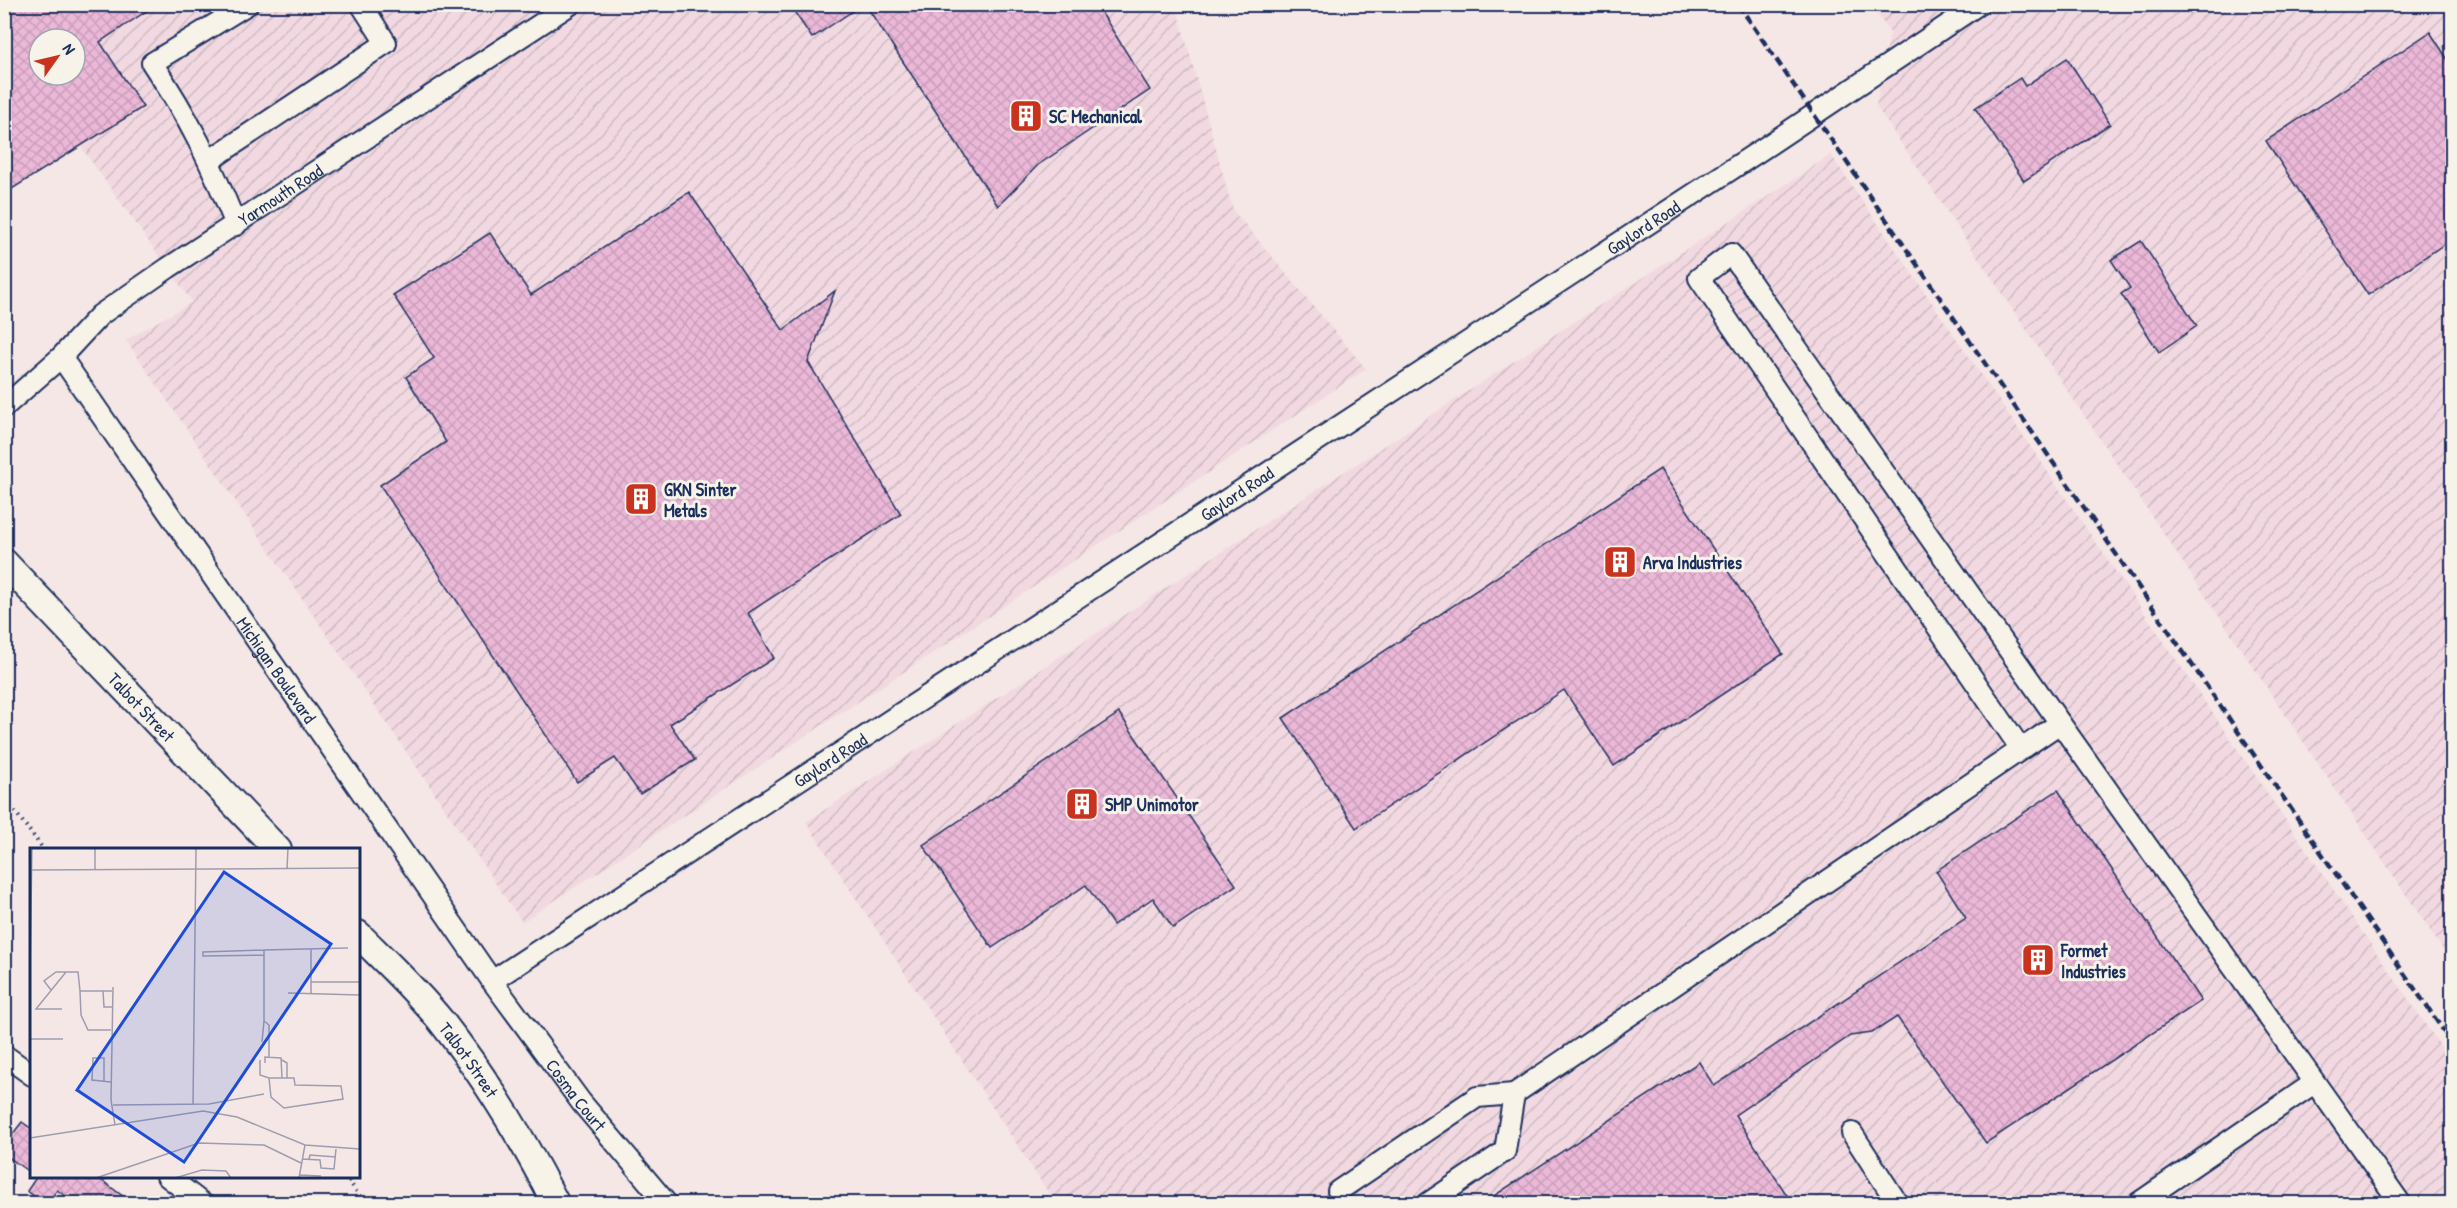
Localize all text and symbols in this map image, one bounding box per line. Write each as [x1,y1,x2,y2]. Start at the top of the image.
north arrow [27,27,87,87]
text: N [58,39,81,59]
building icon: SC Mechanical [1008,98,1044,134]
place label: SC Mechanical [1049,104,1143,129]
street label: Yarmouth Road [233,158,327,231]
street label: Gaylord Road [1602,194,1685,260]
street label: Gaylord Road [1195,460,1278,527]
place label: GKN Sinter Metals [664,477,737,523]
building icon: GKN Sinter Metals [623,481,659,517]
building icon: Arva Industries [1602,544,1638,580]
place label: Arva Industries [1643,550,1742,575]
street label: Michigan Boulevard [231,611,323,728]
street label: Talbot Street [103,667,182,748]
street label: Gaylord Road [788,726,872,793]
building icon: SMP Unimotor [1064,786,1100,822]
place label: SMP Unimotor [1105,792,1199,817]
inset map [30,848,360,1178]
place label: Formet Industries [2060,938,2126,984]
building icon: Formet Industries [2020,942,2056,978]
street label: Talbot Street [434,1017,505,1103]
street label: Cosma Court [541,1053,613,1137]

